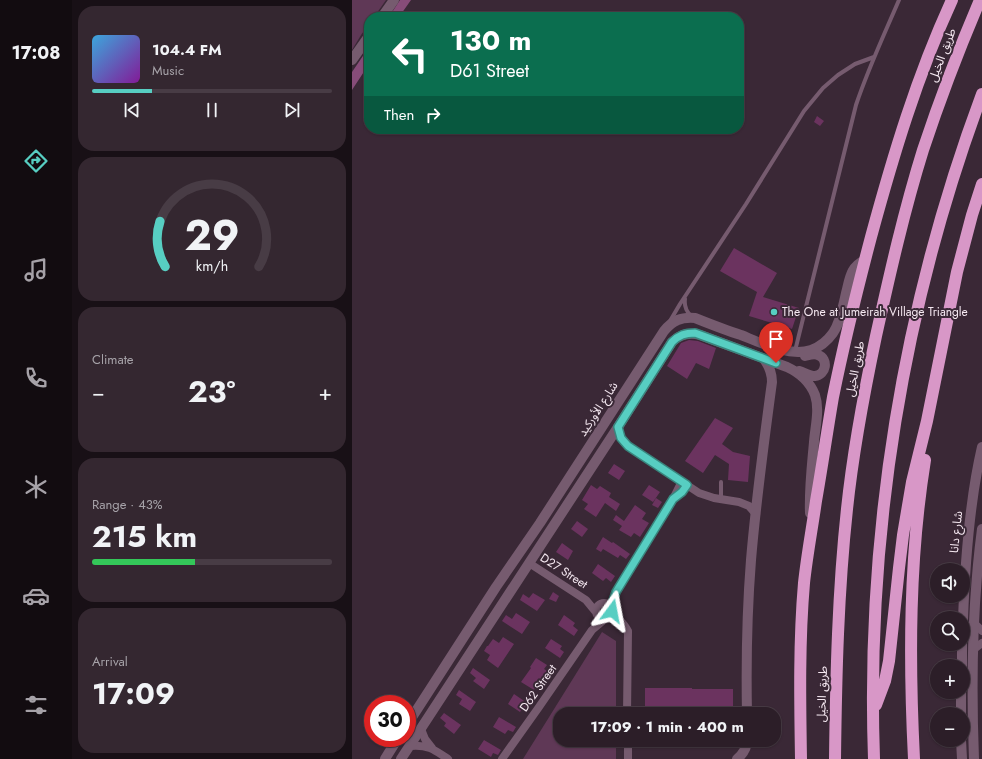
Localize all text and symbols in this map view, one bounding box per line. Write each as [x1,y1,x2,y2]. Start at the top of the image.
text: 130 m [450,20,532,61]
street label: طريق الخيل [924,26,960,84]
icon: left [384,28,436,80]
text: 104.4 FM [152,39,222,61]
text: 17:08 [11,40,61,66]
text: D61 Street [450,58,529,84]
text: Music [152,61,184,80]
icon: previous [121,99,143,121]
icon: pause [201,99,223,121]
icon: next [281,99,303,121]
text: Then [384,104,414,126]
icon: right [422,104,444,126]
icon: directions [22,147,50,175]
text: 29 [184,205,240,266]
text: km/h [196,255,228,275]
icon: music [22,256,50,284]
place label: The One at Jumeirah Village Triangle [782,303,968,321]
marker: The One at Jumeirah Village Triangle [769,307,779,317]
pin [759,322,793,363]
icon: arrive [765,328,787,350]
street label: طريق الخيل [841,340,869,398]
text: Climate [92,350,133,369]
icon: phone [22,364,50,392]
text: 23° [188,370,235,413]
text: − [92,376,105,408]
text: + [318,376,332,408]
street label: شارع الأوركيد [574,378,622,440]
icon: climate [22,473,50,501]
text: Range · 43% [92,495,163,514]
street label: شارع دانا [945,510,967,554]
text: 215 km [92,515,197,558]
street label: D27 Street [537,549,591,593]
map controls [930,563,970,747]
button: sound [930,563,970,603]
icon: car [22,582,50,610]
position arrow [591,590,633,632]
button: search [930,611,970,651]
text: Arrival [92,652,128,671]
button: + [930,659,970,699]
street label: D62 Street [515,661,561,715]
street label: طريق الخيل [812,666,832,722]
text: 17:09 [92,672,175,715]
icon: filters [22,691,50,719]
speed limit sign: 30 [364,695,416,747]
button: − [930,707,970,747]
text: 17:09 · 1 min · 400 m [590,716,744,738]

